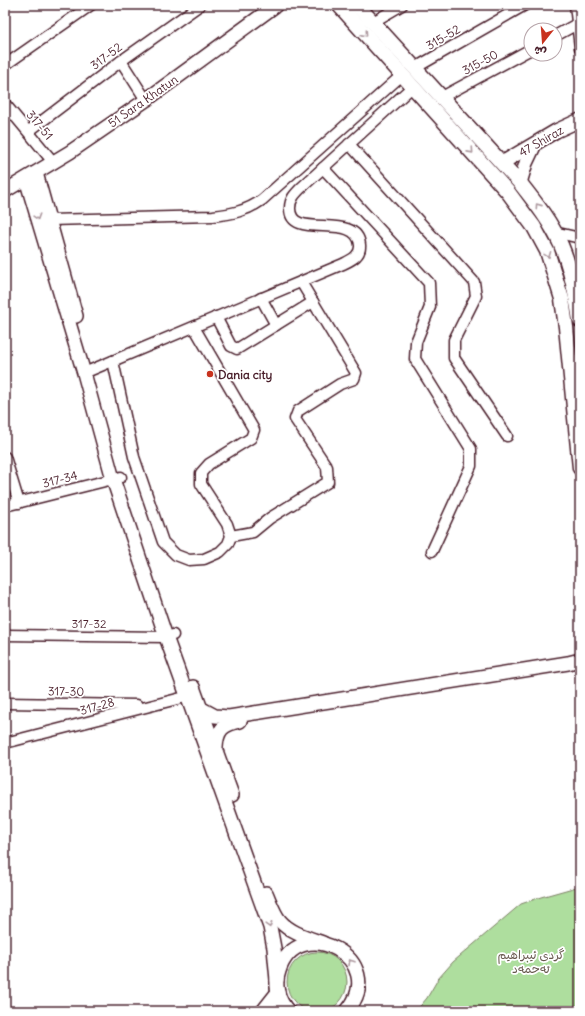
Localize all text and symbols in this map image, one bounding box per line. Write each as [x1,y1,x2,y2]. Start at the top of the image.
street label: 315-52 [423,21,463,53]
north arrow [523,22,563,62]
one-way arrow [360,29,367,37]
street label: 317-52 [87,39,125,73]
text: ش [532,43,548,60]
street label: 315-50 [460,46,501,78]
street label: 51 Sara Khatun [105,71,181,131]
street label: 317-51 [23,107,57,143]
street label: 47 Shiraz [516,122,566,160]
one-way arrow [466,146,473,154]
one-way arrow [535,203,543,210]
one-way arrow [32,213,41,220]
one-way arrow [544,251,552,258]
place label: Dania city [218,367,273,383]
marker: Dania city [205,369,215,379]
street label: 317-34 [41,467,79,491]
street label: 317-32 [71,616,107,631]
street label: 317-30 [48,683,84,699]
street label: 317-28 [78,694,116,718]
one-way arrow [264,921,273,928]
park label: گردی ئیبراھیم ئەحمەد [498,947,565,976]
one-way arrow [348,959,356,966]

